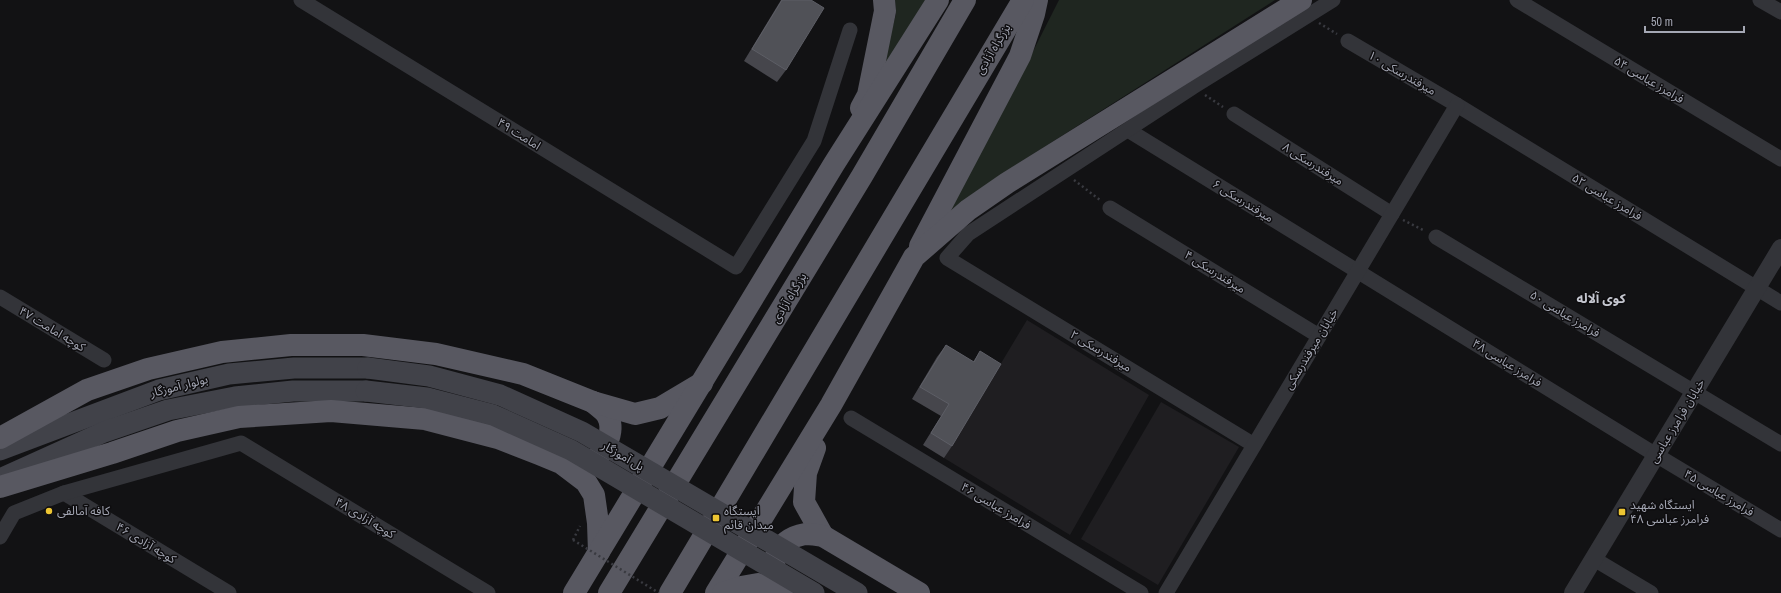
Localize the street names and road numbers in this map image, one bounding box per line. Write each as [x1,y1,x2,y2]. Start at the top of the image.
street label: بزرگراه آزادی [972,21,1014,77]
street label: میرفندرسکی ۱۰ [1365,47,1439,99]
street label: فرامرز عباسی ۵۴ [1611,53,1687,107]
street label: امامت ۴۹ [494,114,544,154]
street label: میرفندرسکی ۸ [1279,139,1347,189]
street label: فرامرز عباسی ۵۲ [1569,170,1645,224]
street label: میرفندرسکی ۶ [1209,176,1277,226]
street label: میرفندرسکی ۴ [1181,247,1249,297]
street label: بزرگراه آزادی [768,270,810,326]
street label: فرامرز عباسی ۵۰ [1527,287,1603,341]
street label: کوچه امامت ۴۷ [16,303,89,356]
street label: خیابان میرفندرسکی [1280,305,1342,393]
street label: میرفندرسکی ۲ [1067,326,1135,376]
street label: فرامرز عباسی ۴۸ [1469,335,1545,391]
street label: بولوار آموزگار [147,371,210,401]
street label: خیابان فرامرز عباسی [1646,376,1708,466]
street label: پل آموزگار [598,437,647,475]
street label: فرامرز عباسی ۴۵ [1681,466,1757,520]
street label: فرامرز عباسی ۴۶ [958,479,1034,533]
street label: کوچه آزادی ۴۸ [332,494,399,543]
street label: کوچه آزادی ۴۶ [113,519,180,568]

